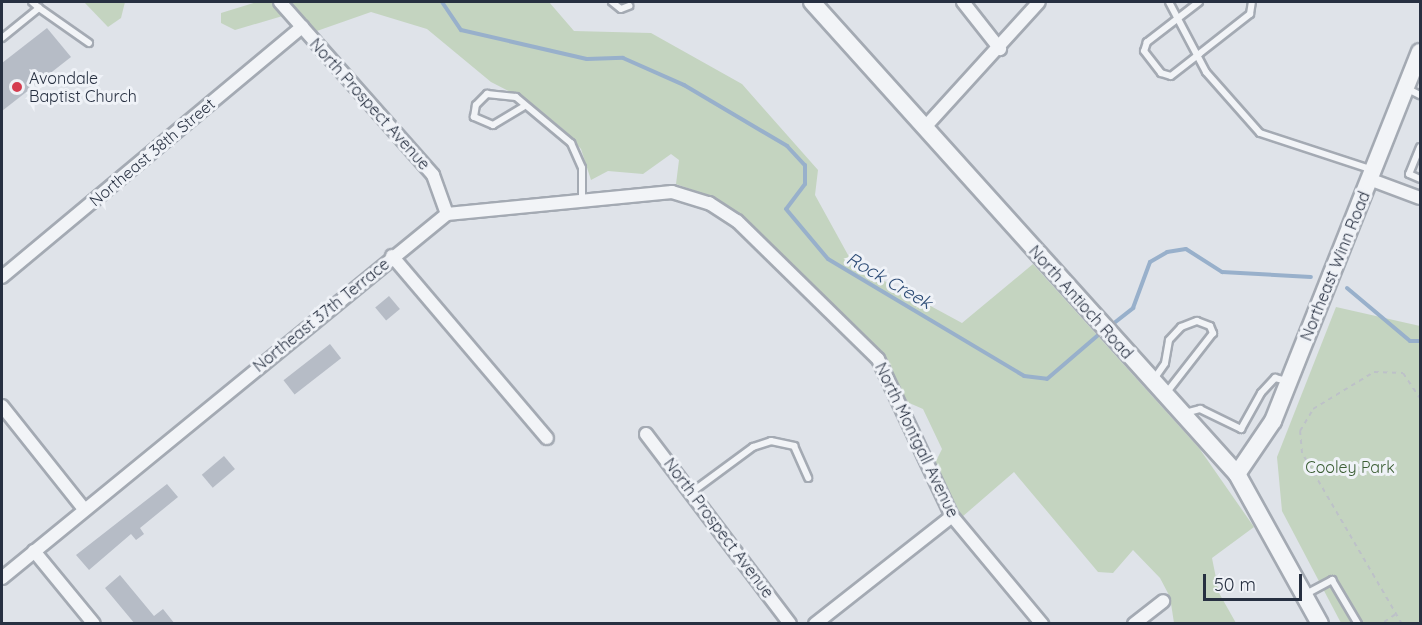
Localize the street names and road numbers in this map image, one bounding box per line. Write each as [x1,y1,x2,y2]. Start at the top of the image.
street label: North Prospect Avenue [306,34,434,174]
street label: Northeast 38th Street [85,94,219,210]
street label: Northeast Winn Road [1296,188,1374,344]
street label: North Antioch Road [1025,241,1137,363]
street label: Northeast 37th Terrace [249,254,393,376]
street label: North Montgall Avenue [871,359,963,521]
street label: North Prospect Avenue [660,454,778,602]

